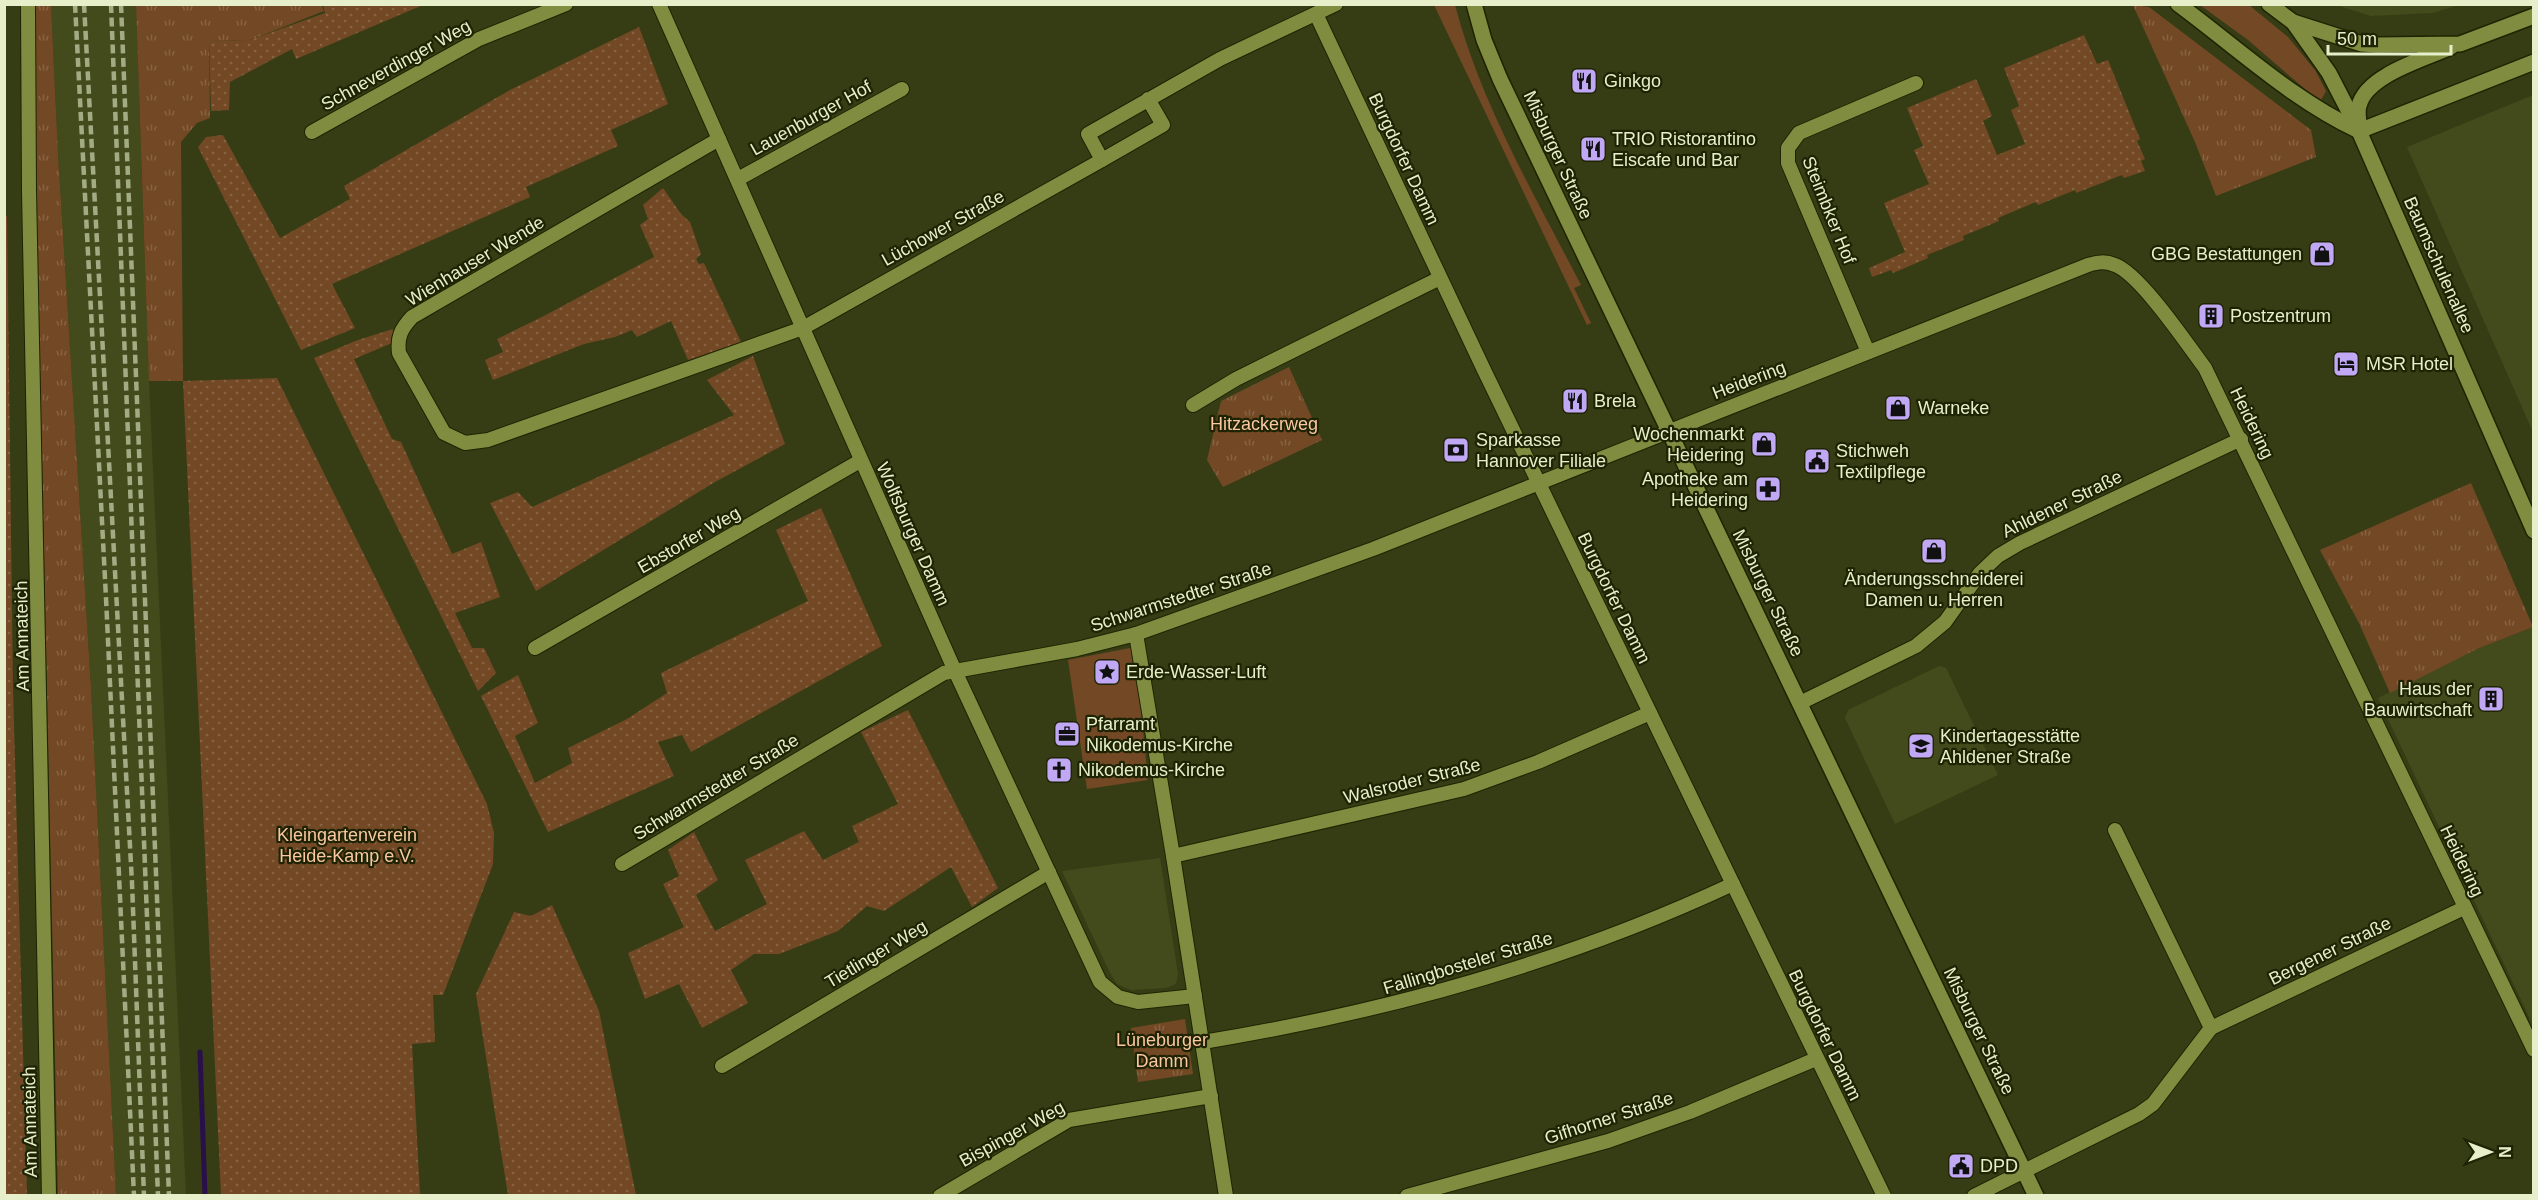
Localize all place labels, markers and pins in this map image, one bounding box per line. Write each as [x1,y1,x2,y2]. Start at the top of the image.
restaurant icon: Ginkgo [1569,66,1599,96]
place label: Ginkgo [1604,71,1661,91]
place label: TRIO Ristorantino Eiscafe und Bar [1612,129,1756,170]
restaurant icon: TRIO Ristorantino Eiscafe und Bar [1578,134,1608,164]
shop icon: GBG Bestattungen [2307,239,2337,269]
place label: GBG Bestattungen [2151,244,2302,264]
building icon: Postzentrum [2196,301,2226,331]
place label: Postzentrum [2230,306,2331,326]
hotel icon: MSR Hotel [2331,349,2361,379]
place label: MSR Hotel [2366,354,2453,374]
restaurant icon: Brela [1560,386,1590,416]
place label: Brela [1594,391,1637,411]
shop icon: Warneke [1883,393,1913,423]
place label: Warneke [1918,398,1989,418]
place label: Wochenmarkt Heidering [1633,424,1744,465]
shop icon: Wochenmarkt Heidering [1749,429,1779,459]
place label: Sparkasse Hannover Filiale [1476,430,1606,471]
bank icon: Sparkasse Hannover Filiale [1441,435,1471,465]
place label: Stichweh Textilpflege [1836,441,1926,482]
public building icon: Stichweh Textilpflege [1802,446,1832,476]
place label: Apotheke am Heidering [1642,469,1748,510]
pharmacy icon: Apotheke am Heidering [1753,474,1783,504]
shop icon: Änderungsschneiderei Damen u. Herren [1919,536,1949,566]
place label: Änderungsschneiderei Damen u. Herren [1844,569,2024,610]
place icon: Erde-Wasser-Luft [1092,657,1122,687]
place label: Erde-Wasser-Luft [1126,662,1266,682]
place label: Haus der Bauwirtschaft [2364,679,2472,720]
building icon: Haus der Bauwirtschaft [2476,684,2506,714]
place label: Pfarramt Nikodemus-Kirche [1086,714,1233,755]
office icon: Pfarramt Nikodemus-Kirche [1052,719,1082,749]
place label: Kindertagesstätte Ahldener Straße [1940,726,2080,767]
school or university icon: Kindertagesstätte Ahldener Straße [1906,731,1936,761]
church icon: Nikodemus-Kirche [1044,755,1074,785]
place label: Nikodemus-Kirche [1078,760,1225,780]
public building icon: DPD [1946,1151,1976,1181]
place label: DPD [1980,1156,2018,1176]

